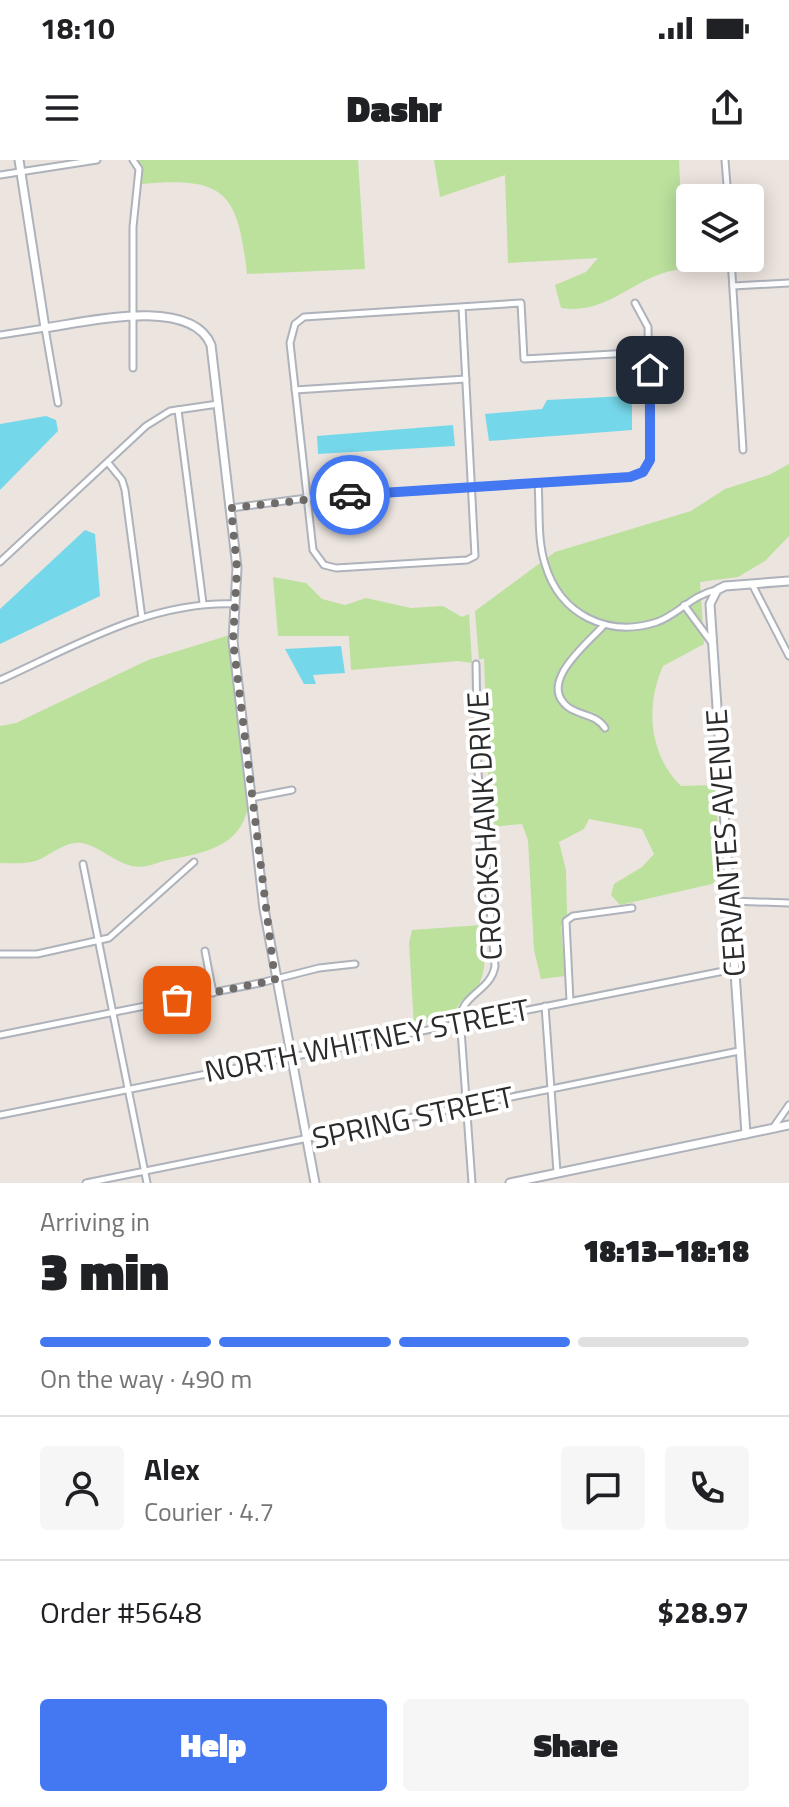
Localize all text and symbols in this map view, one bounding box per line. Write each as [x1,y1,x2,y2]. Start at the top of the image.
text: 18:10 [40,5,115,51]
text: Dashr [347,81,442,136]
icon: menu [40,86,84,130]
icon: share [705,86,749,130]
map controls [676,184,764,272]
button: layers [676,184,764,272]
pin [616,336,684,404]
icon: home [628,348,672,392]
courier [310,455,390,535]
icon: car [328,473,372,517]
street label: CROOKSHANK DRIVE [454,690,514,962]
street label: CERVANTES AVENUE [693,708,757,978]
pin [143,966,211,1034]
icon: bag [155,978,199,1022]
street label: NORTH WHITNEY STREET [200,986,533,1094]
street label: SPRING STREET [308,1073,518,1161]
text: Arriving in [40,1202,150,1241]
text: 18:13–18:18 [583,1228,749,1274]
text: 3 min [40,1231,169,1310]
text: On the way · 490 m [40,1359,252,1398]
button: person [40,1446,124,1530]
text: Alex [144,1446,200,1492]
button: chat [561,1446,645,1530]
button: phone [665,1446,749,1530]
text: Courier · 4.7 [144,1492,274,1531]
text: Order #5648 [40,1589,202,1635]
text: $28.97 [657,1589,749,1635]
button: Help [40,1699,387,1791]
button: Share [403,1699,749,1791]

